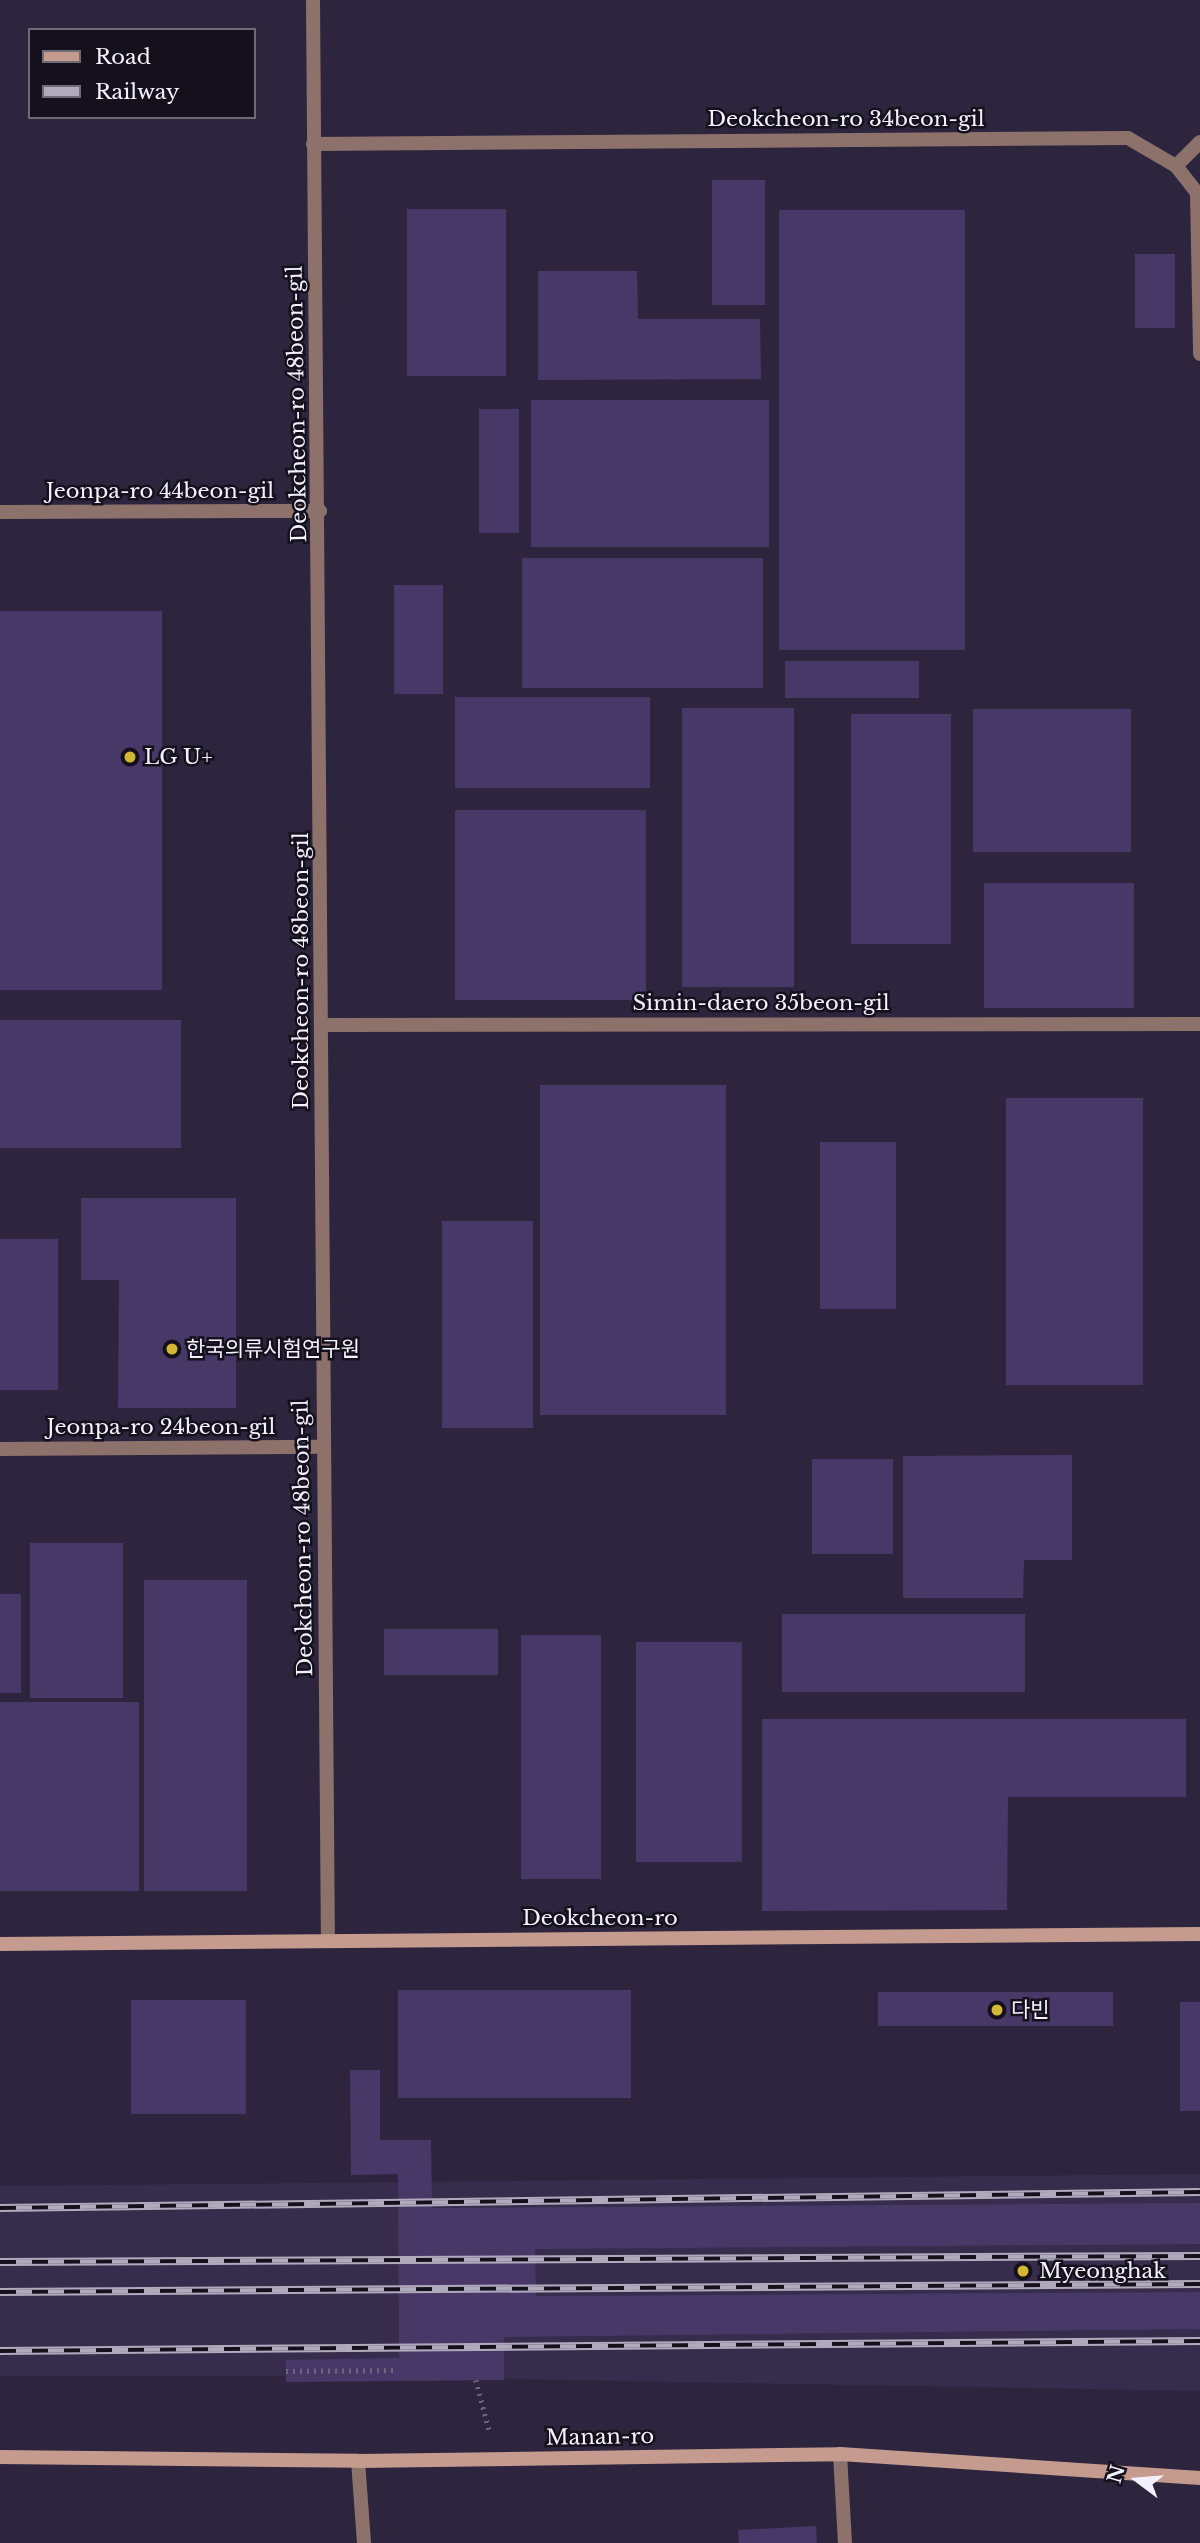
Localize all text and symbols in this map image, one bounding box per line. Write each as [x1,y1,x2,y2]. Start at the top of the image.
legend [28,28,256,119]
text: Road [95,44,151,70]
text: Railway [95,79,179,105]
street label: Deokcheon-ro 34beon-gil [707,106,985,132]
street label: Deokcheon-ro 48beon-gil [282,265,312,543]
street label: Jeonpa-ro 44beon-gil [46,478,274,504]
place label: LG U+ [144,744,213,770]
marker: LG U+ [122,749,138,765]
street label: Deokcheon-ro 48beon-gil [288,833,314,1109]
street label: Simin-daero 35beon-gil [632,990,890,1016]
place label: 한국의류시험연구원 [186,1336,360,1362]
marker: 한국의류시험연구원 [164,1341,180,1357]
street label: Deokcheon-ro 48beon-gil [288,1399,318,1677]
street label: Jeonpa-ro 24beon-gil [47,1414,275,1440]
street label: Deokcheon-ro [522,1905,678,1931]
place label: 다빈 [1011,1997,1050,2023]
marker: 다빈 [989,2002,1005,2018]
place label: Myeonghak [1039,2258,1166,2284]
marker: Myeonghak [1013,2261,1033,2281]
street label: Manan-ro [546,2423,654,2451]
north arrow [1102,2445,1172,2515]
text: N [1103,2462,1130,2486]

